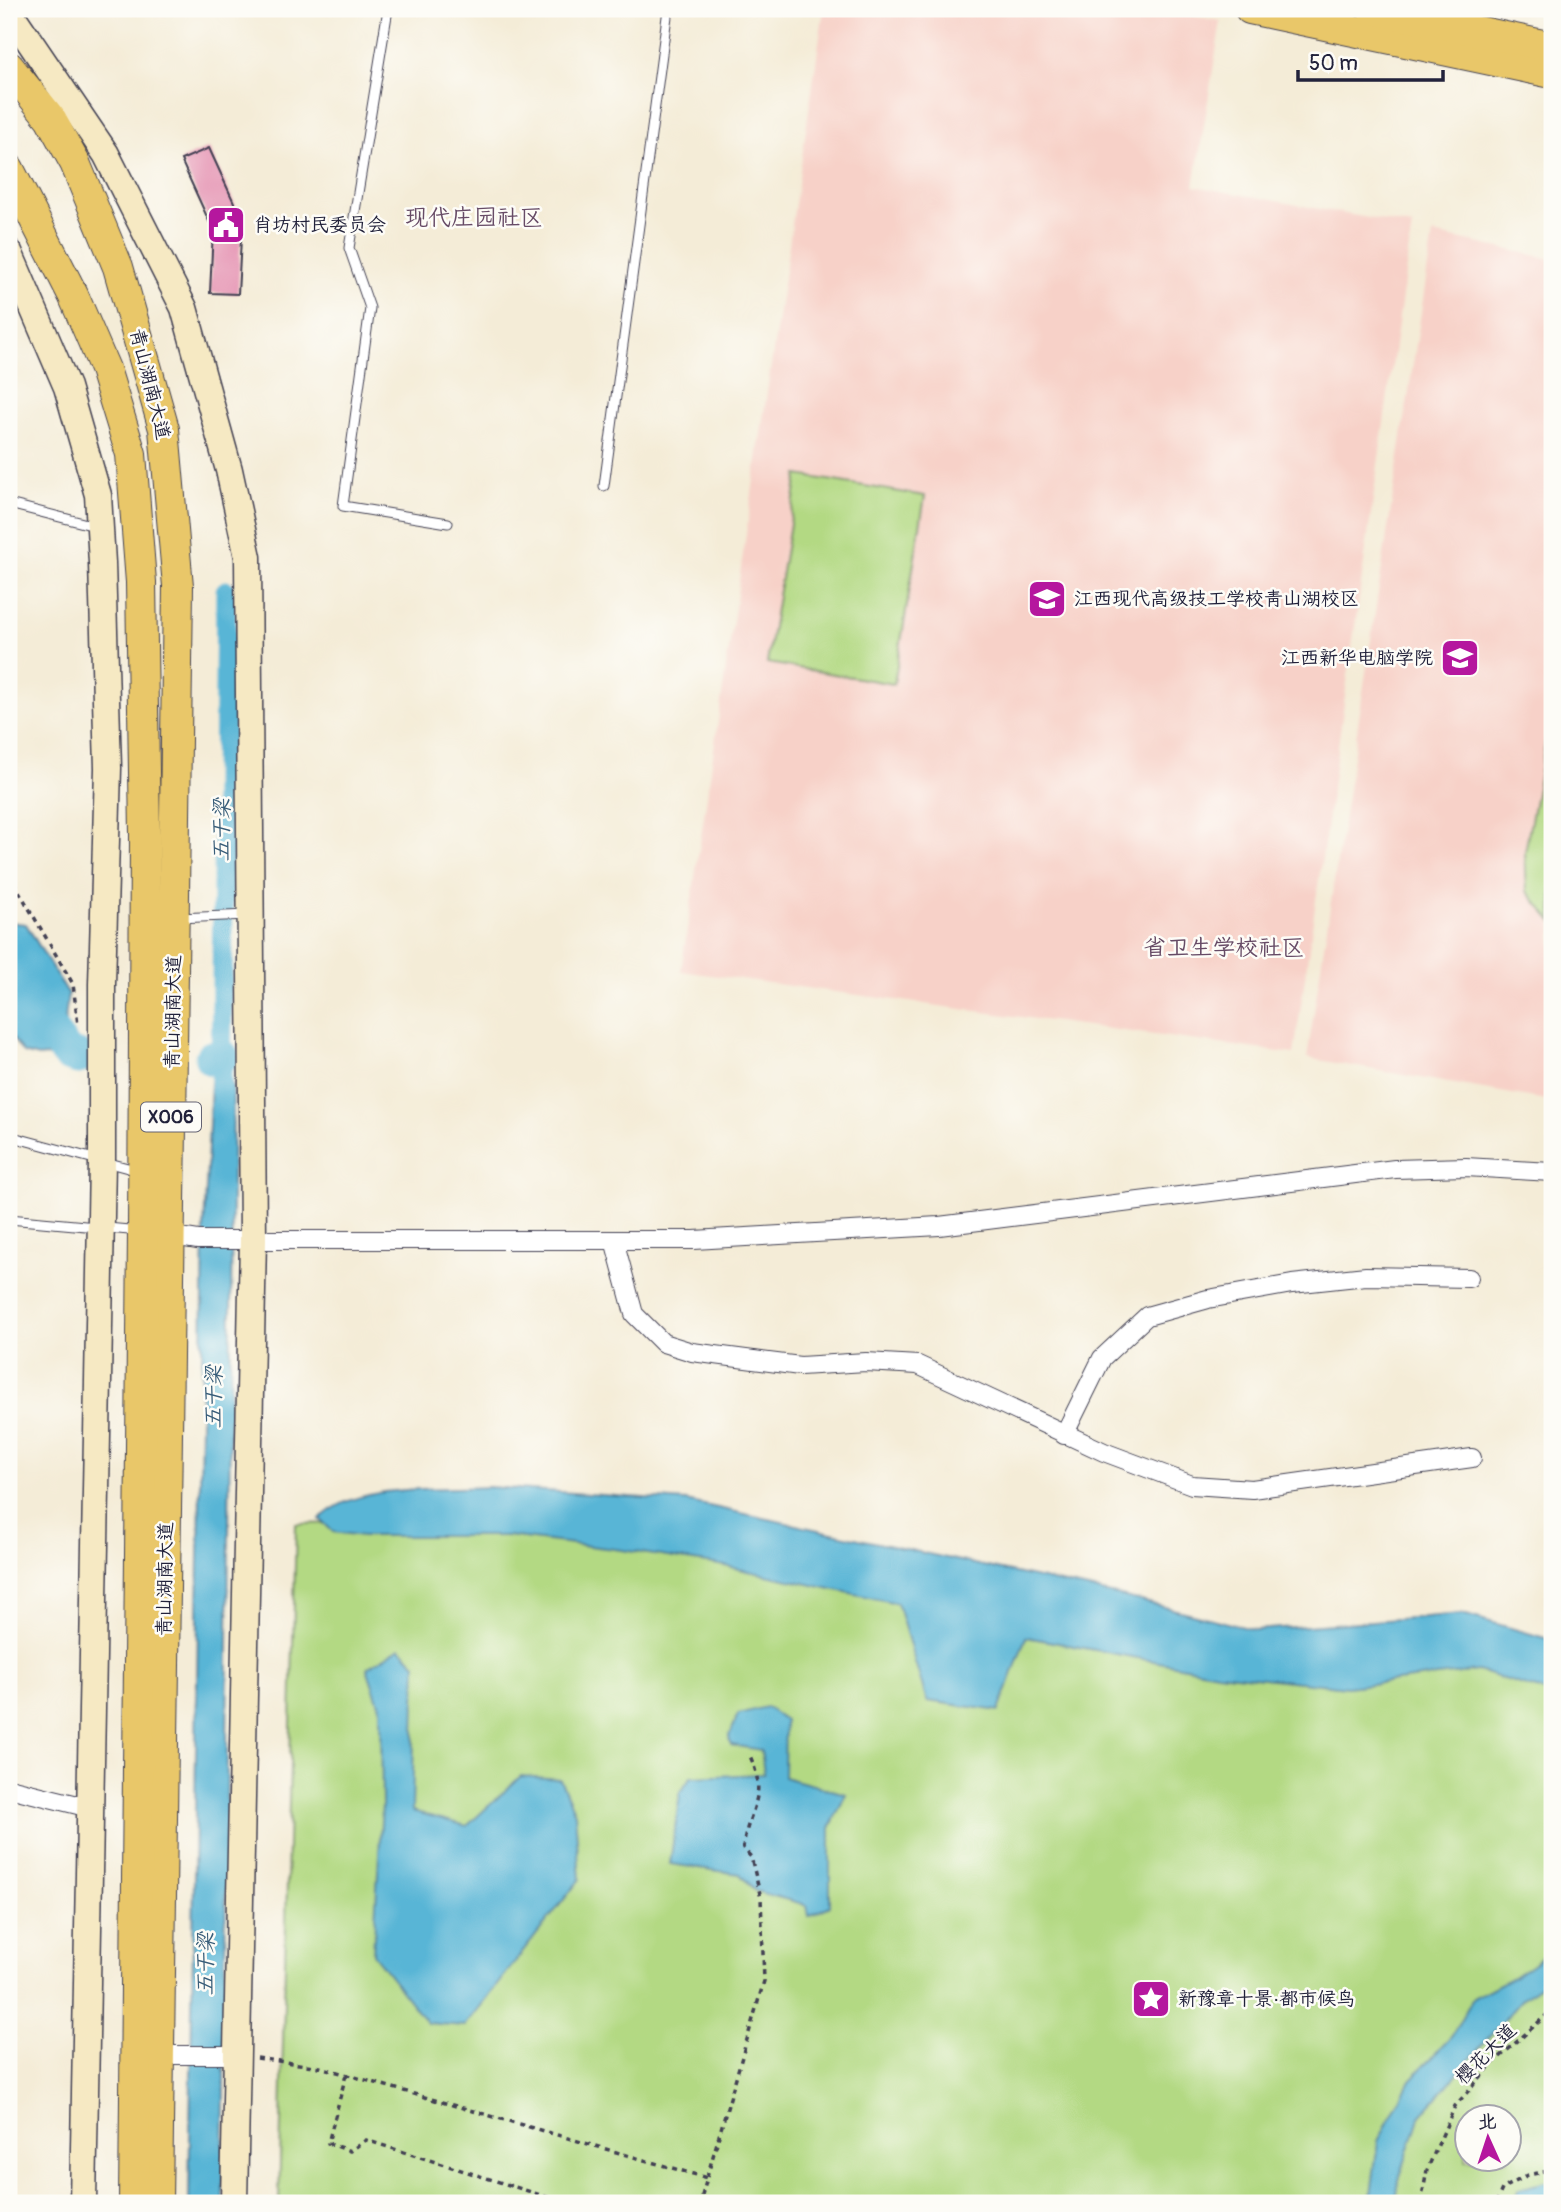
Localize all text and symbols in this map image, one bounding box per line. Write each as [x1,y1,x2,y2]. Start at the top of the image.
scale bar [1298,38,1444,82]
text: 50 m [1309,50,1358,77]
district label: 现代庄园社区 [405,203,543,232]
public building icon: 肖坊村民委员会 [205,204,247,246]
place label: 肖坊村民委员会 [253,213,386,237]
street label: 青山湖南大道 [125,326,175,442]
school or university icon: 江西现代高级技工学校青山湖校区 [1026,578,1068,620]
place label: 江西现代高级技工学校青山湖校区 [1074,587,1359,611]
school or university icon: 江西新华电脑学院 [1439,637,1481,679]
place label: 江西新华电脑学院 [1281,646,1433,670]
water label: 五干梁 [208,796,236,862]
district label: 省卫生学校社区 [1144,933,1305,962]
street label: 青山湖南大道 [160,955,186,1069]
road number: X006 [141,1102,201,1132]
water label: 五干梁 [200,1363,228,1429]
street label: 青山湖南大道 [152,1522,178,1636]
water label: 五干梁 [192,1930,220,1996]
place icon: 新豫章十景·都市候鸟 [1130,1978,1172,2020]
place label: 新豫章十景·都市候鸟 [1178,1987,1355,2011]
street label: 樱花大道 [1451,2019,1521,2089]
north arrow [1452,2104,1522,2174]
text: 北 [1477,2110,1497,2135]

